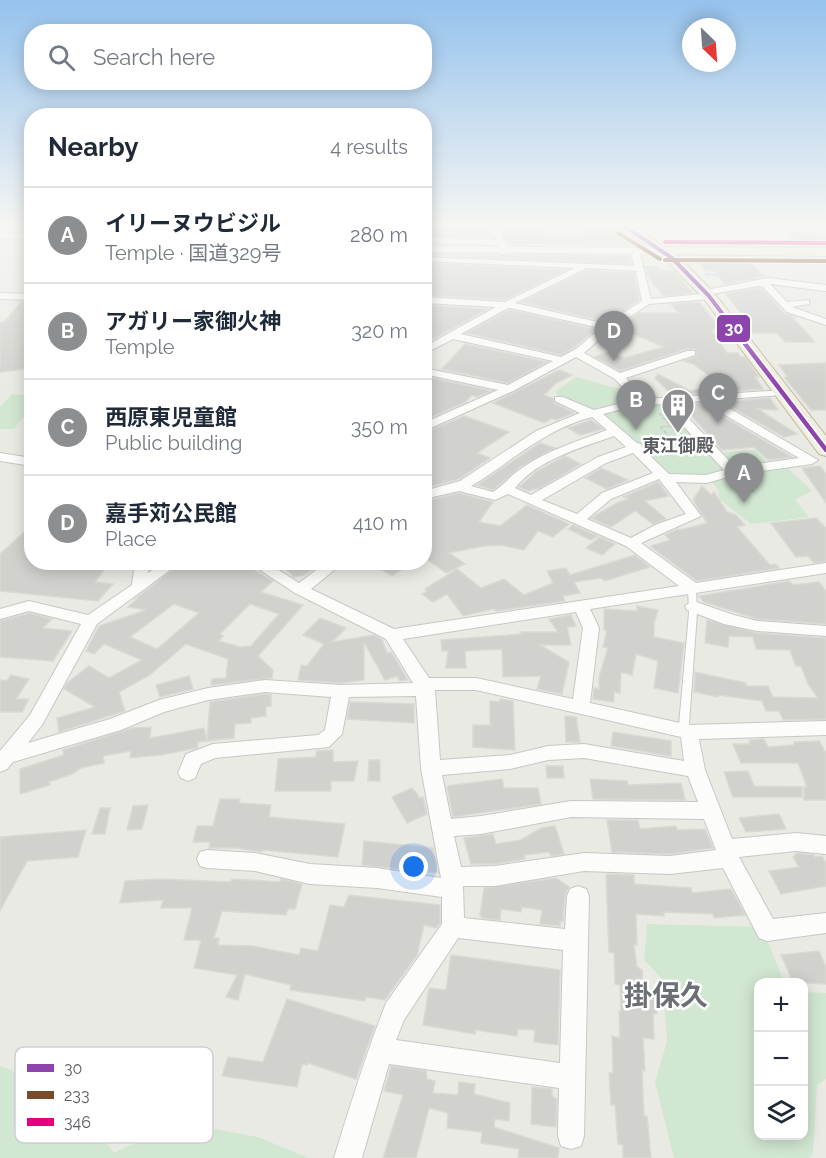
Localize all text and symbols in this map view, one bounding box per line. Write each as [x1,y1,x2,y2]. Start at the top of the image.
north arrow [682,18,736,72]
search box [24,24,432,90]
icon: search [45,41,78,74]
text: Search here [93,44,215,70]
text: Nearby [48,132,138,162]
text: 4 results [330,135,408,159]
text: イリーヌウビジル [105,210,281,236]
text: A [61,223,74,247]
text: 280 m [350,223,408,247]
text: Temple · 国道329号 [105,241,281,265]
text: アガリー家御火神 [105,308,281,334]
pin: D [594,312,634,361]
line badge: 30 [716,314,751,343]
text: B [61,319,74,343]
text: 320 m [351,319,408,343]
text: 30 [725,319,744,338]
text: Temple [105,335,175,359]
pin: C [698,374,738,423]
pin: B [616,380,656,430]
building icon: 東江御殿 [660,387,696,434]
text: 西原東児童館 [105,404,237,430]
text: C [61,415,74,439]
text: 350 m [351,415,408,439]
text: Public building [105,431,242,455]
place label: 東江御殿 [642,435,714,456]
pin: A [724,454,764,503]
text: 嘉手苅公民館 [105,500,237,526]
text: D [60,511,75,535]
text: 410 m [353,511,408,535]
text: Place [105,527,156,551]
your location [399,852,428,881]
map controls [754,978,808,1140]
button: + [754,978,808,1032]
district label: 掛保久 [624,979,708,1012]
button: − [754,1032,808,1086]
legend [15,1047,213,1143]
text: 30 [64,1059,82,1078]
text: 233 [64,1086,89,1105]
button: layers [754,1086,808,1140]
text: 346 [64,1113,91,1132]

